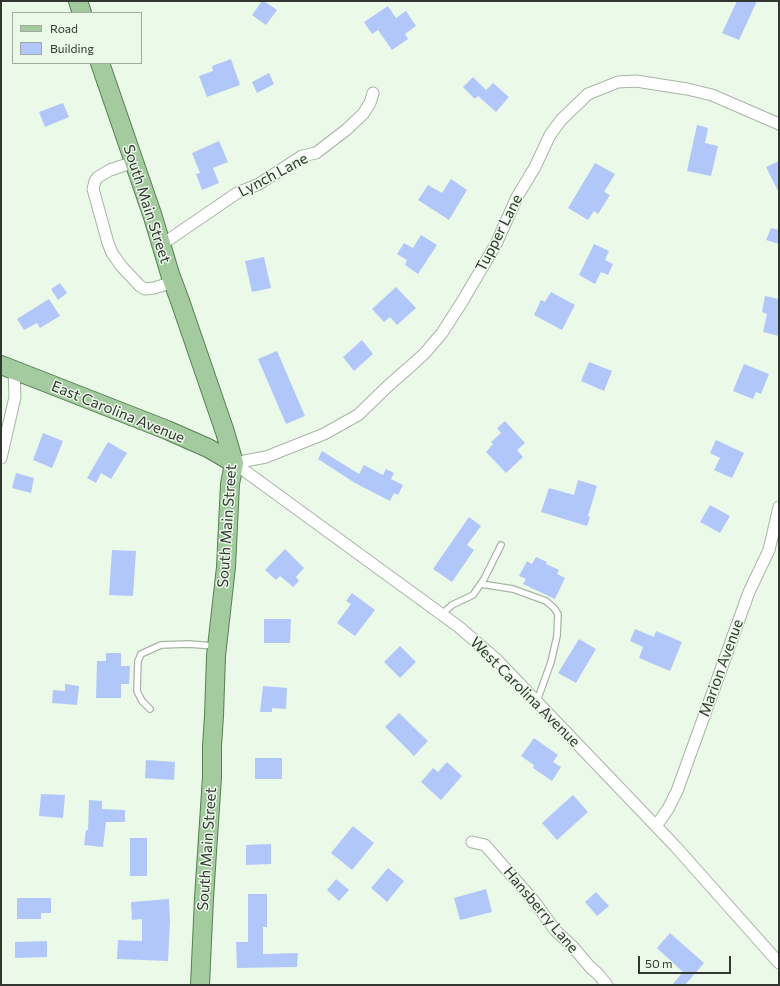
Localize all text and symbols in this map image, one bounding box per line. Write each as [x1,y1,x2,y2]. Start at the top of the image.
legend [12,12,142,64]
text: Road [50,21,78,35]
text: Building [50,41,94,55]
street label: South Main Street [119,142,175,266]
street label: Lynch Lane [235,149,311,201]
street label: Tupper Lane [472,191,526,275]
street label: East Carolina Avenue [49,377,187,447]
street label: South Main Street [214,464,240,588]
street label: Marion Avenue [695,617,747,719]
street label: West Carolina Avenue [466,633,584,751]
street label: South Main Street [194,787,220,911]
street label: Hansberry Lane [500,863,582,957]
scale bar [640,948,733,974]
text: 50 m [645,956,673,970]

